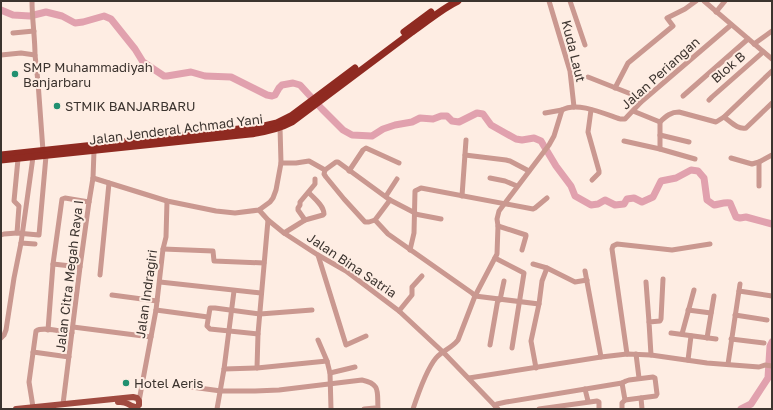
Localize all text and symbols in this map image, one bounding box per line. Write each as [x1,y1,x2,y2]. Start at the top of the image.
street label: Kuda Laut [559,18,589,84]
street label: Jalan Periangan [617,33,703,113]
street label: Blok B [708,48,748,86]
place label: SMP Muhammadiyah Banjarbaru [23,59,153,90]
marker: SMP Muhammadiyah Banjarbaru [10,69,20,79]
place label: STMIK BANJARBARU [65,98,196,114]
marker: STMIK BANJARBARU [52,101,62,111]
street label: Jalan Jenderal Achmad Yani [88,110,264,148]
street label: Jalan Citra Megah Raya I [52,199,86,353]
street label: Jalan Bina Satria [304,229,400,301]
street label: Jalan Indragiri [132,248,160,340]
place label: Hotel Aeris [134,375,204,391]
marker: Hotel Aeris [121,378,131,388]

